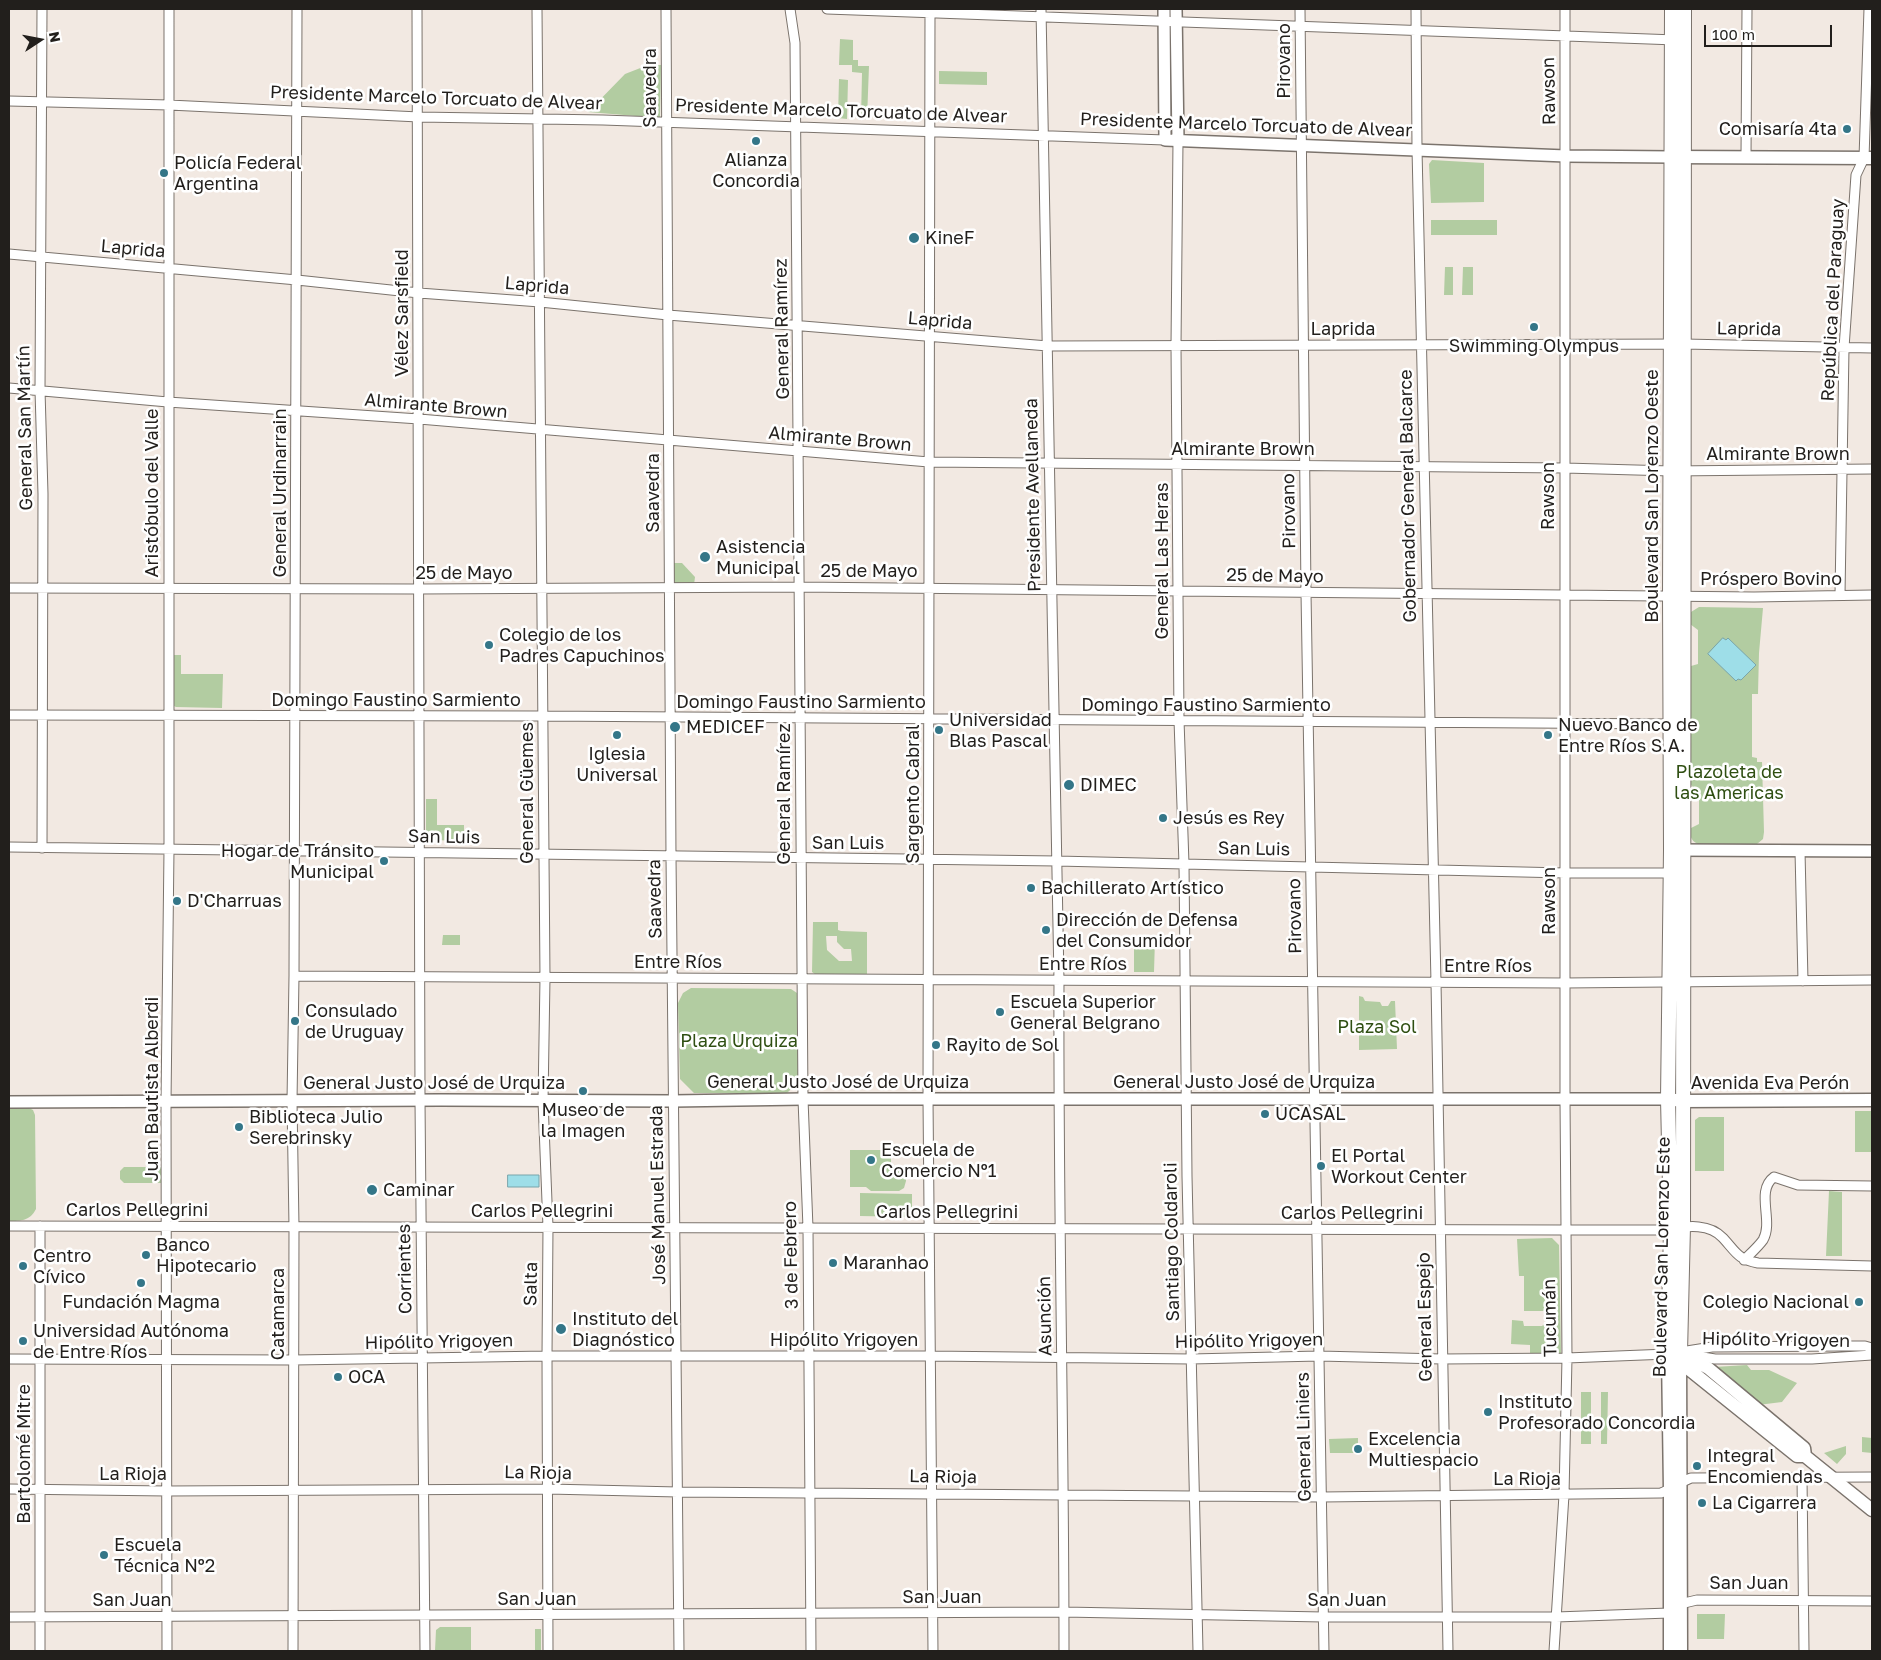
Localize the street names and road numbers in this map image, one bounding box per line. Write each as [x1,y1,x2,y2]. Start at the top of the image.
street label: Pirovano [1273,23,1295,99]
street label: Saavedra [639,48,661,128]
street label: Rawson [1538,57,1560,125]
street label: Presidente Marcelo Torcuato de Alvear [270,81,602,115]
street label: Presidente Marcelo Torcuato de Alvear [675,94,1007,128]
street label: Presidente Marcelo Torcuato de Alvear [1080,108,1412,142]
street label: República del Paraguay [1817,198,1849,402]
street label: Laprida [100,235,166,263]
street label: Vélez Sarsfield [391,249,413,377]
street label: General Ramírez [770,258,794,400]
street label: Laprida [504,272,570,300]
street label: Laprida [907,307,973,335]
street label: Laprida [1311,318,1375,340]
street label: Laprida [1716,318,1782,340]
street label: General San Martín [13,345,37,511]
street label: Gobernador General Balcarce [1395,369,1421,623]
street label: Boulevard San Lorenzo Oeste [1641,369,1663,623]
street label: Almirante Brown [364,389,508,423]
street label: Presidente Avellaneda [1021,398,1045,592]
street label: Aristóbulo del Valle [141,409,163,577]
street label: General Urdinarrain [269,409,291,577]
street label: Almirante Brown [768,422,912,456]
street label: Almirante Brown [1171,438,1315,460]
street label: Almirante Brown [1706,443,1850,465]
street label: Saavedra [642,453,664,533]
street label: Rawson [1537,462,1559,530]
street label: Pirovano [1278,473,1300,549]
street label: General Las Heras [1151,482,1173,640]
street label: 25 de Mayo [820,560,918,582]
street label: 25 de Mayo [415,562,513,584]
street label: 25 de Mayo [1226,564,1324,588]
street label: Próspero Bovino [1700,568,1842,590]
street label: Domingo Faustino Sarmiento [271,689,521,711]
street label: Domingo Faustino Sarmiento [676,691,926,713]
street label: Domingo Faustino Sarmiento [1081,694,1331,716]
street label: General Güemes [516,722,538,864]
street label: General Ramírez [773,723,795,865]
street label: Sargento Cabral [902,724,924,864]
street label: San Luis [408,826,480,848]
street label: San Luis [812,832,884,854]
street label: San Luis [1218,838,1290,860]
street label: Saavedra [644,859,666,939]
street label: Rawson [1538,867,1560,935]
street label: Pirovano [1284,878,1306,954]
street label: Entre Ríos [634,951,722,973]
street label: Entre Ríos [1039,953,1127,975]
street label: Entre Ríos [1444,955,1532,977]
street label: Juan Bautista Alberdi [141,997,163,1181]
street label: General Justo José de Urquiza [707,1071,969,1093]
street label: General Justo José de Urquiza [1113,1071,1375,1093]
street label: General Justo José de Urquiza [303,1072,565,1094]
street label: Avenida Eva Perón [1691,1072,1849,1094]
street label: José Manuel Estrada [646,1105,670,1285]
street label: Boulevard San Lorenzo Este [1649,1136,1675,1378]
street label: Santiago Coldaroli [1160,1162,1184,1322]
street label: Carlos Pellegrini [66,1199,208,1221]
street label: Carlos Pellegrini [471,1200,613,1222]
street label: 3 de Febrero [779,1201,803,1309]
street label: Carlos Pellegrini [876,1201,1018,1223]
street label: Carlos Pellegrini [1281,1202,1423,1224]
street label: Corrientes [393,1224,417,1314]
street label: General Espejo [1413,1252,1437,1382]
street label: Salta [520,1262,542,1306]
street label: Catamarca [267,1268,289,1360]
street label: Asunción [1034,1276,1056,1356]
street label: Tucumán [1539,1279,1561,1357]
street label: Hipólito Yrigoyen [1702,1328,1850,1352]
street label: Hipólito Yrigoyen [770,1329,918,1351]
street label: Hipólito Yrigoyen [1175,1329,1323,1353]
street label: Hipólito Yrigoyen [365,1330,513,1354]
street label: General Liniers [1292,1372,1316,1502]
street label: Bartolomé Mitre [13,1384,35,1524]
street label: La Rioja [504,1462,572,1484]
street label: La Rioja [99,1463,167,1485]
street label: La Rioja [909,1466,977,1488]
street label: La Rioja [1493,1468,1561,1490]
street label: San Juan [1709,1572,1789,1594]
street label: San Juan [902,1586,982,1608]
street label: San Juan [497,1588,577,1610]
street label: San Juan [92,1589,172,1611]
street label: San Juan [1307,1589,1387,1611]

